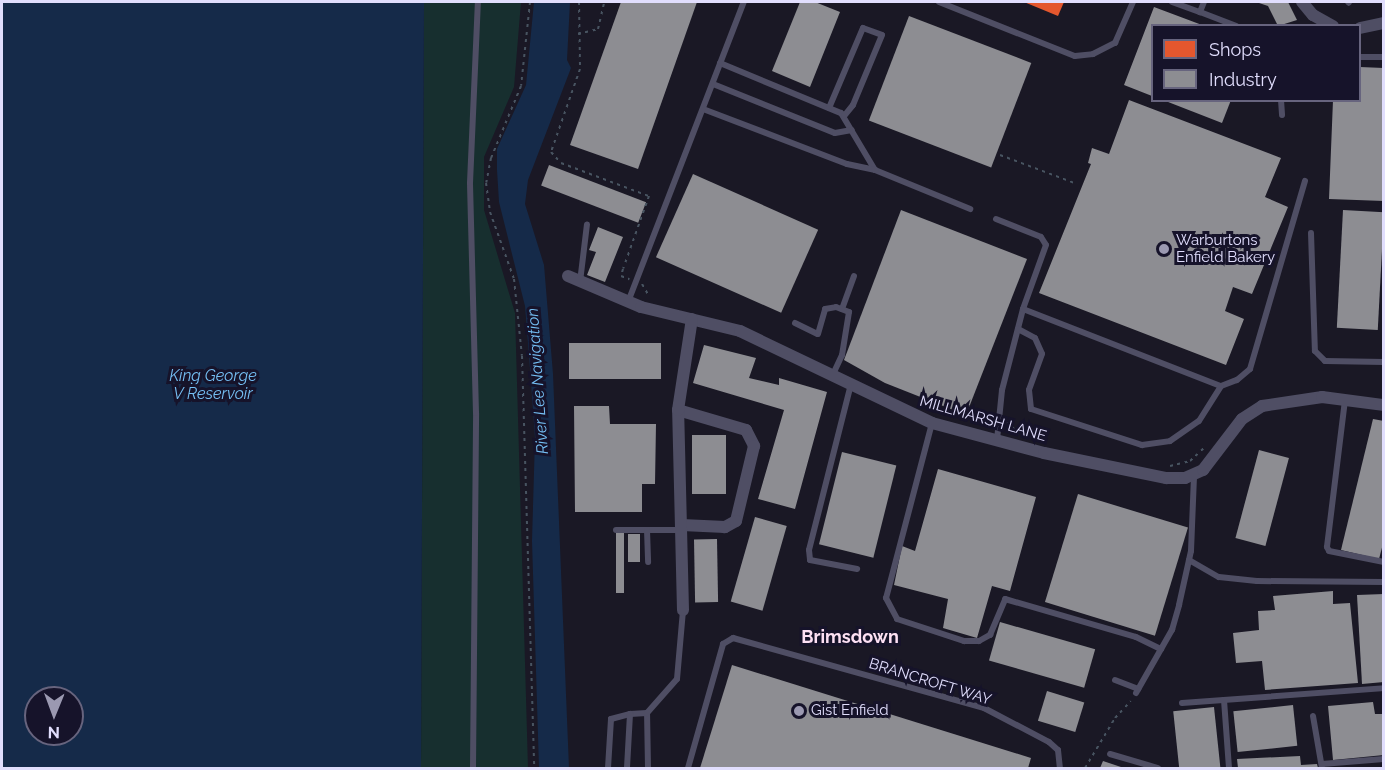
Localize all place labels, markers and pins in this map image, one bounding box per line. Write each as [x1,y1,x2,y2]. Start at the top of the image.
place label: Warburtons Enfield Bakery [1176,231,1275,266]
marker: Warburtons Enfield Bakery [1157,242,1171,256]
place label: Gist Enfield [811,702,889,720]
marker: Gist Enfield [792,704,806,718]

